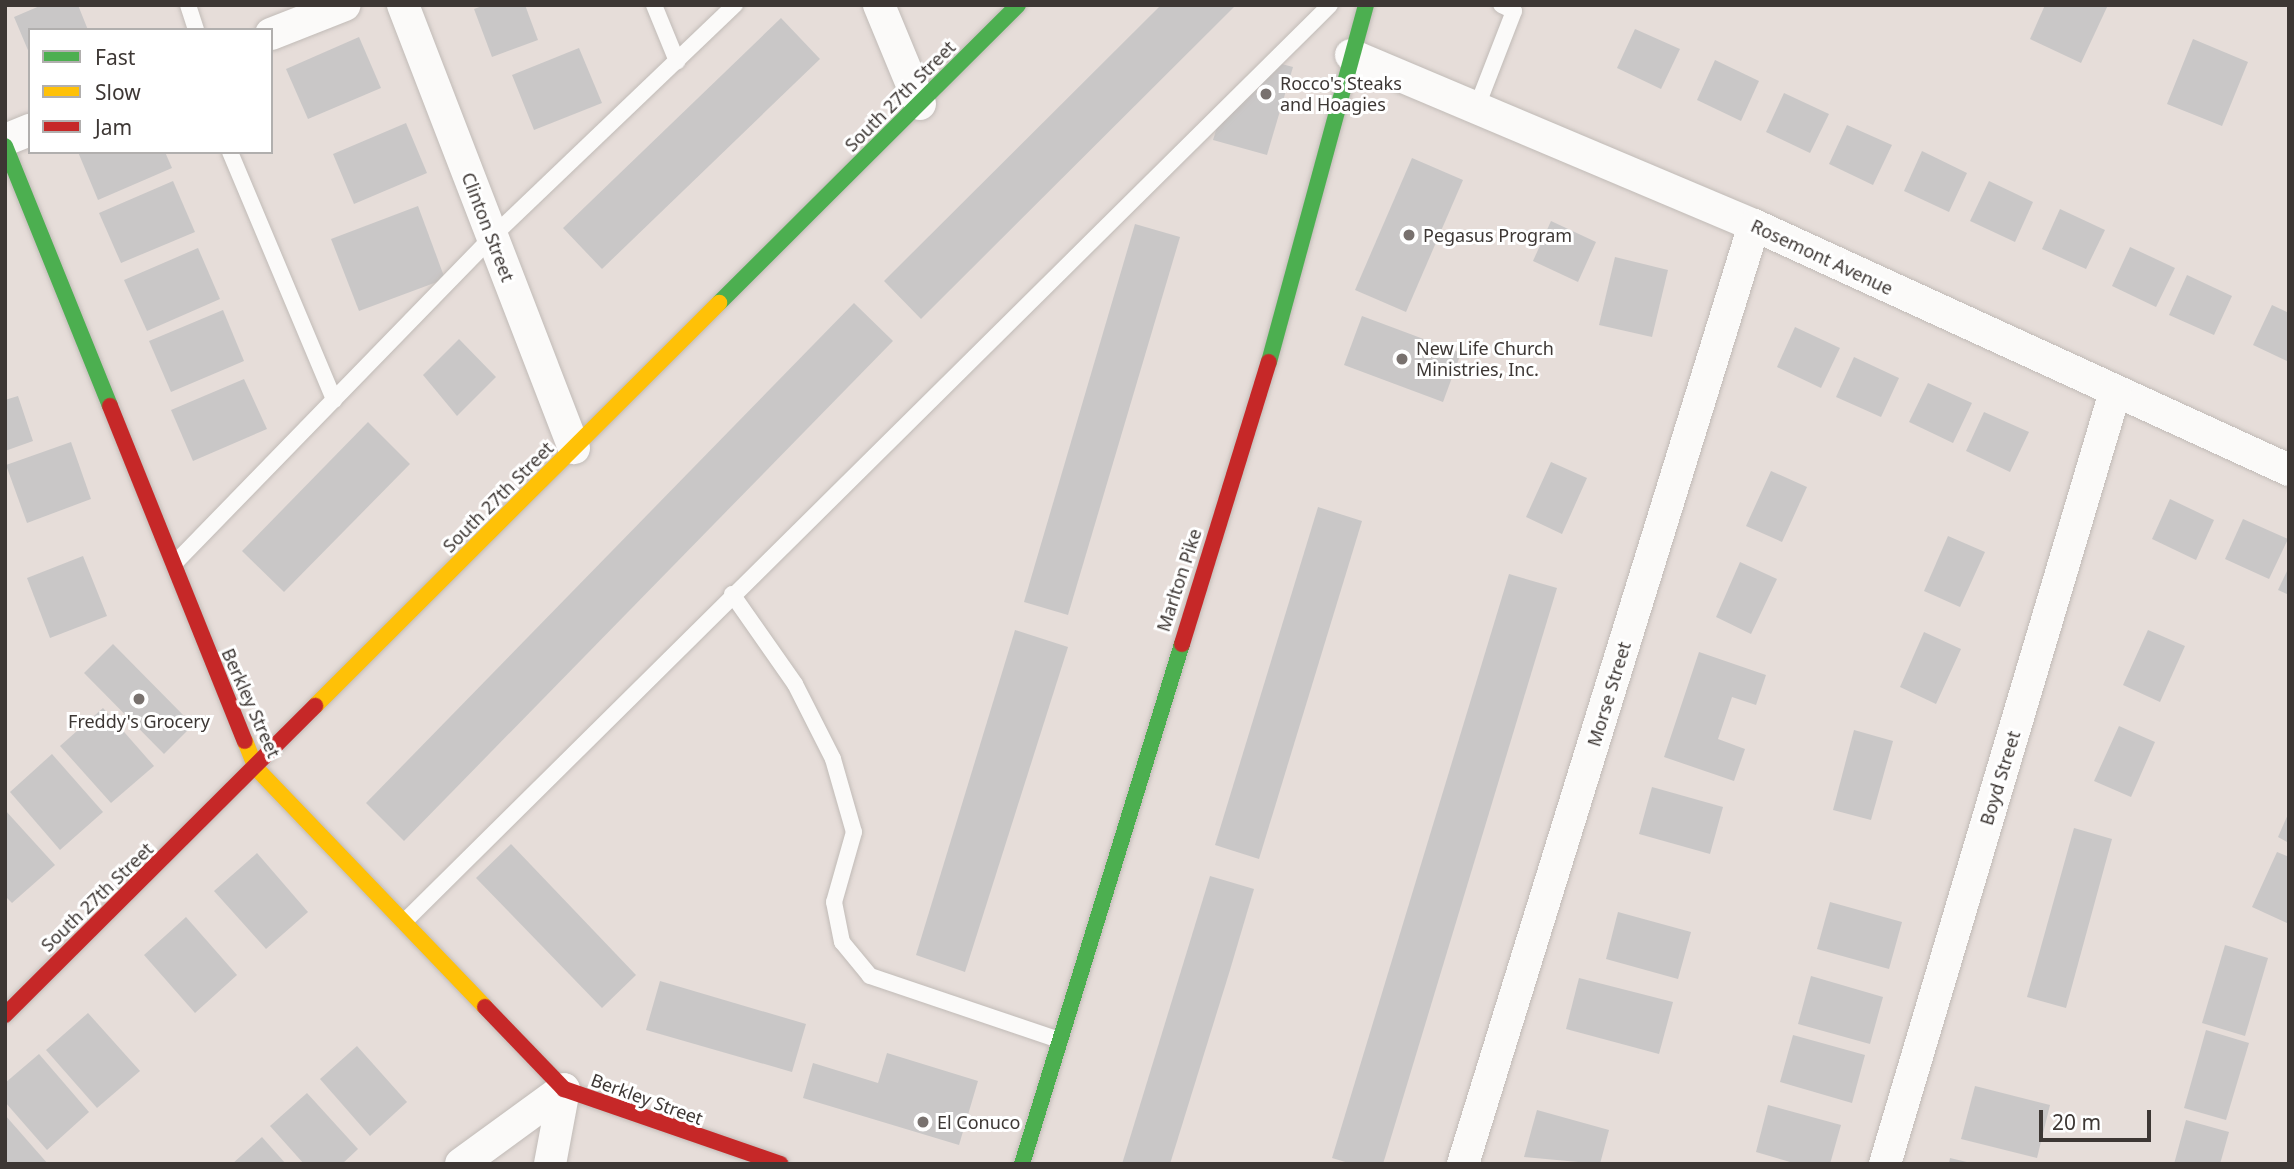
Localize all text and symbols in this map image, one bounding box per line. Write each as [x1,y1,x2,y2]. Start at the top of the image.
legend [28,28,273,154]
street label: South 27th Street [840,36,960,156]
text: Fast [95,43,135,71]
place label: Rocco's Steaks and Hoagies [1280,73,1402,116]
text: Slow [95,78,141,106]
marker: Rocco's Steaks and Hoagies [1258,86,1274,102]
text: Jam [95,113,132,141]
street label: Clinton Street [457,169,519,285]
street label: Rosemont Avenue [1748,215,1896,299]
place label: Pegasus Program [1423,224,1572,246]
marker: Pegasus Program [1401,227,1417,243]
place label: New Life Church Ministries, Inc. [1416,338,1554,380]
marker: New Life Church Ministries, Inc. [1394,351,1410,367]
street label: South 27th Street [438,437,558,557]
street label: Marlton Pike [1152,526,1206,634]
street label: Morse Street [1583,639,1635,749]
street label: Berkley Street [217,645,285,761]
marker: Freddy's Grocery [131,691,147,707]
place label: Freddy's Grocery [68,710,210,732]
street label: Boyd Street [1975,728,2025,828]
street label: South 27th Street [37,838,157,956]
street label: Berkley Street [588,1069,706,1129]
scale bar [2042,1096,2154,1140]
text: 20 m [2052,1108,2101,1136]
place label: El Conuco [937,1111,1020,1133]
marker: El Conuco [915,1114,931,1130]

